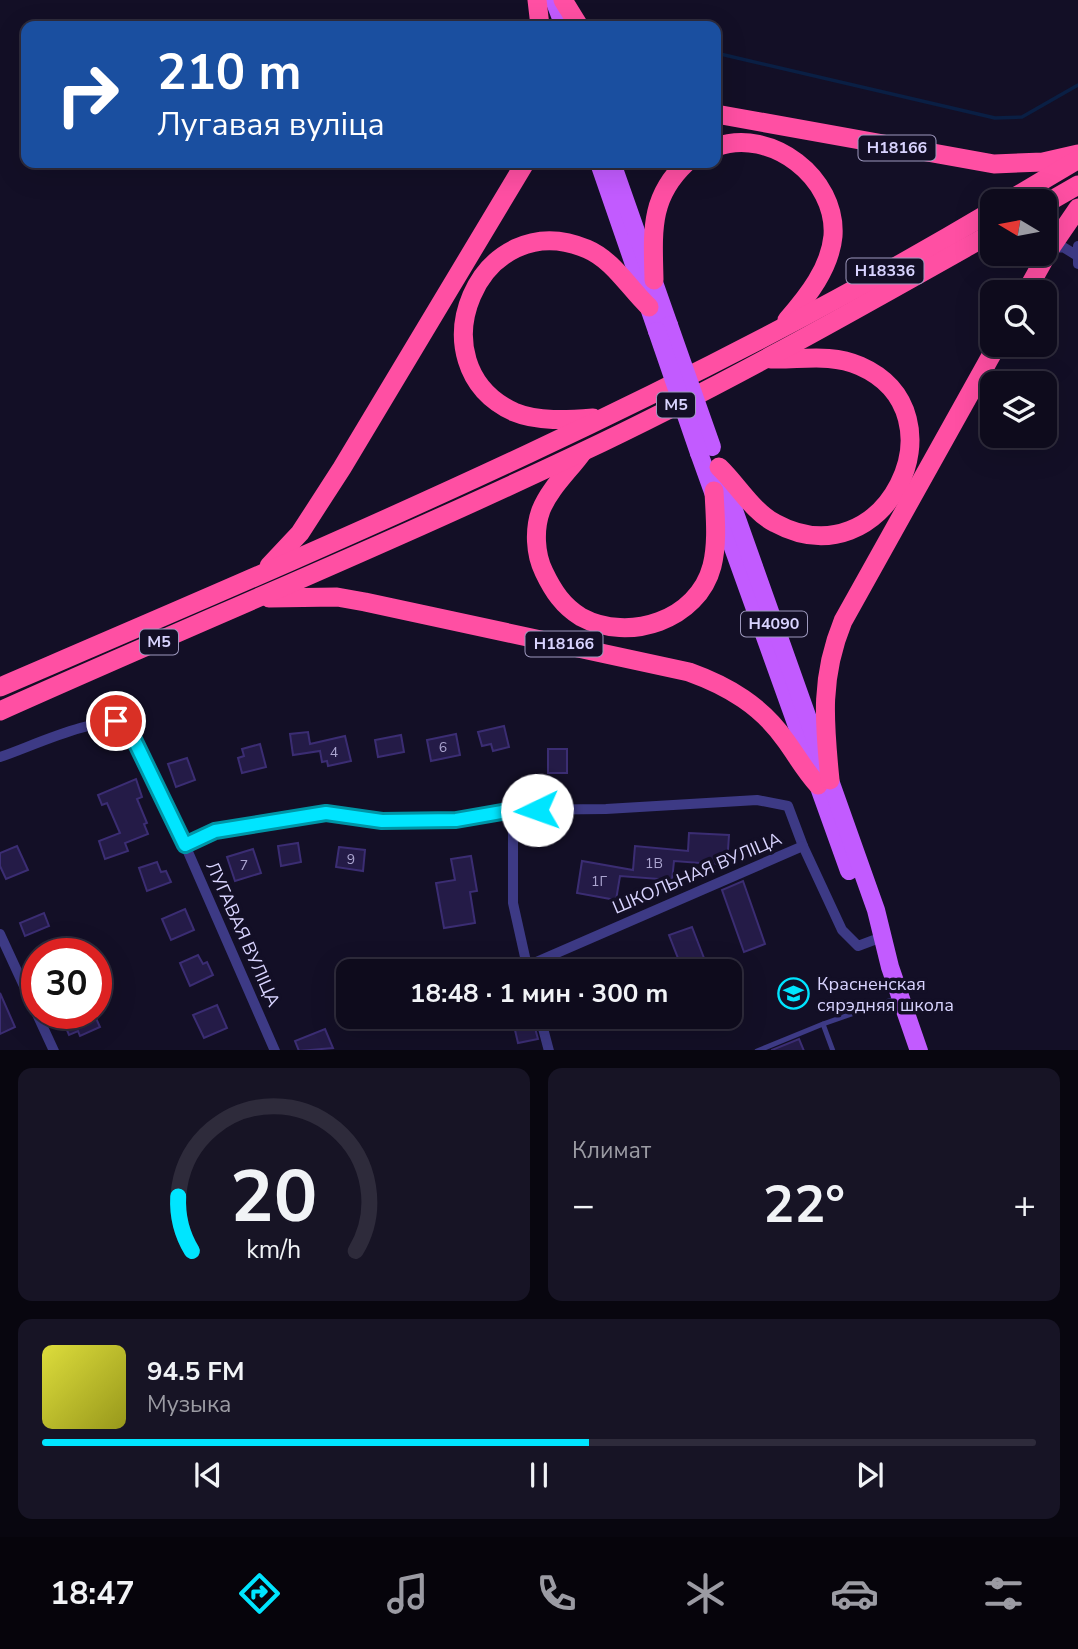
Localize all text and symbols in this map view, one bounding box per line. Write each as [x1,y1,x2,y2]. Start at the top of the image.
text: 210 m [157,39,301,106]
icon: right [42,49,133,140]
text: Лугавая вуліца [157,103,385,146]
road number: Н18166 [858,136,936,160]
north arrow [980,189,1057,266]
map controls [980,189,1057,448]
road number: Н18336 [846,258,924,284]
button: search [980,280,1057,357]
button: layers [980,371,1057,448]
road number: М5 [657,392,695,418]
road number: Н4090 [741,611,807,636]
road number: М5 [140,629,178,654]
road number: Н18166 [526,632,602,656]
pin [86,691,146,751]
icon: arrive [97,702,135,740]
house number: 6 [439,738,447,757]
house number: 4 [330,743,338,762]
position arrow [500,773,574,847]
street label: ШКОЛЬНАЯ ВУЛІЦА [609,827,785,919]
house number: 9 [347,850,355,869]
house number: 1В [645,854,663,873]
house number: 7 [240,856,248,875]
street label: ЛУГАВАЯ ВУЛІЦА [200,858,286,1010]
house number: 1Г [591,872,607,891]
speed limit sign: 30 [21,938,112,1029]
place label: Красненская сярэдняя школа [817,972,954,1017]
text: 18:48 · 1 мин · 300 m [410,976,668,1011]
school or university icon: Красненская сярэдняя школа [777,977,811,1011]
text: Климат [572,1135,651,1166]
text: 20 [230,1147,318,1247]
text: 22° [763,1169,845,1240]
text: − [572,1180,595,1231]
text: + [1013,1180,1036,1231]
text: km/h [246,1232,302,1266]
text: 94.5 FM [147,1354,244,1389]
text: Музыка [147,1389,231,1420]
icon: previous [189,1456,227,1494]
icon: pause [520,1456,558,1494]
icon: next [851,1456,889,1494]
icon: directions [235,1569,284,1618]
icon: music [383,1569,432,1618]
icon: phone [532,1569,581,1618]
icon: climate [681,1569,730,1618]
icon: car [830,1569,879,1618]
icon: filters [979,1569,1028,1618]
text: 18:47 [50,1572,135,1615]

